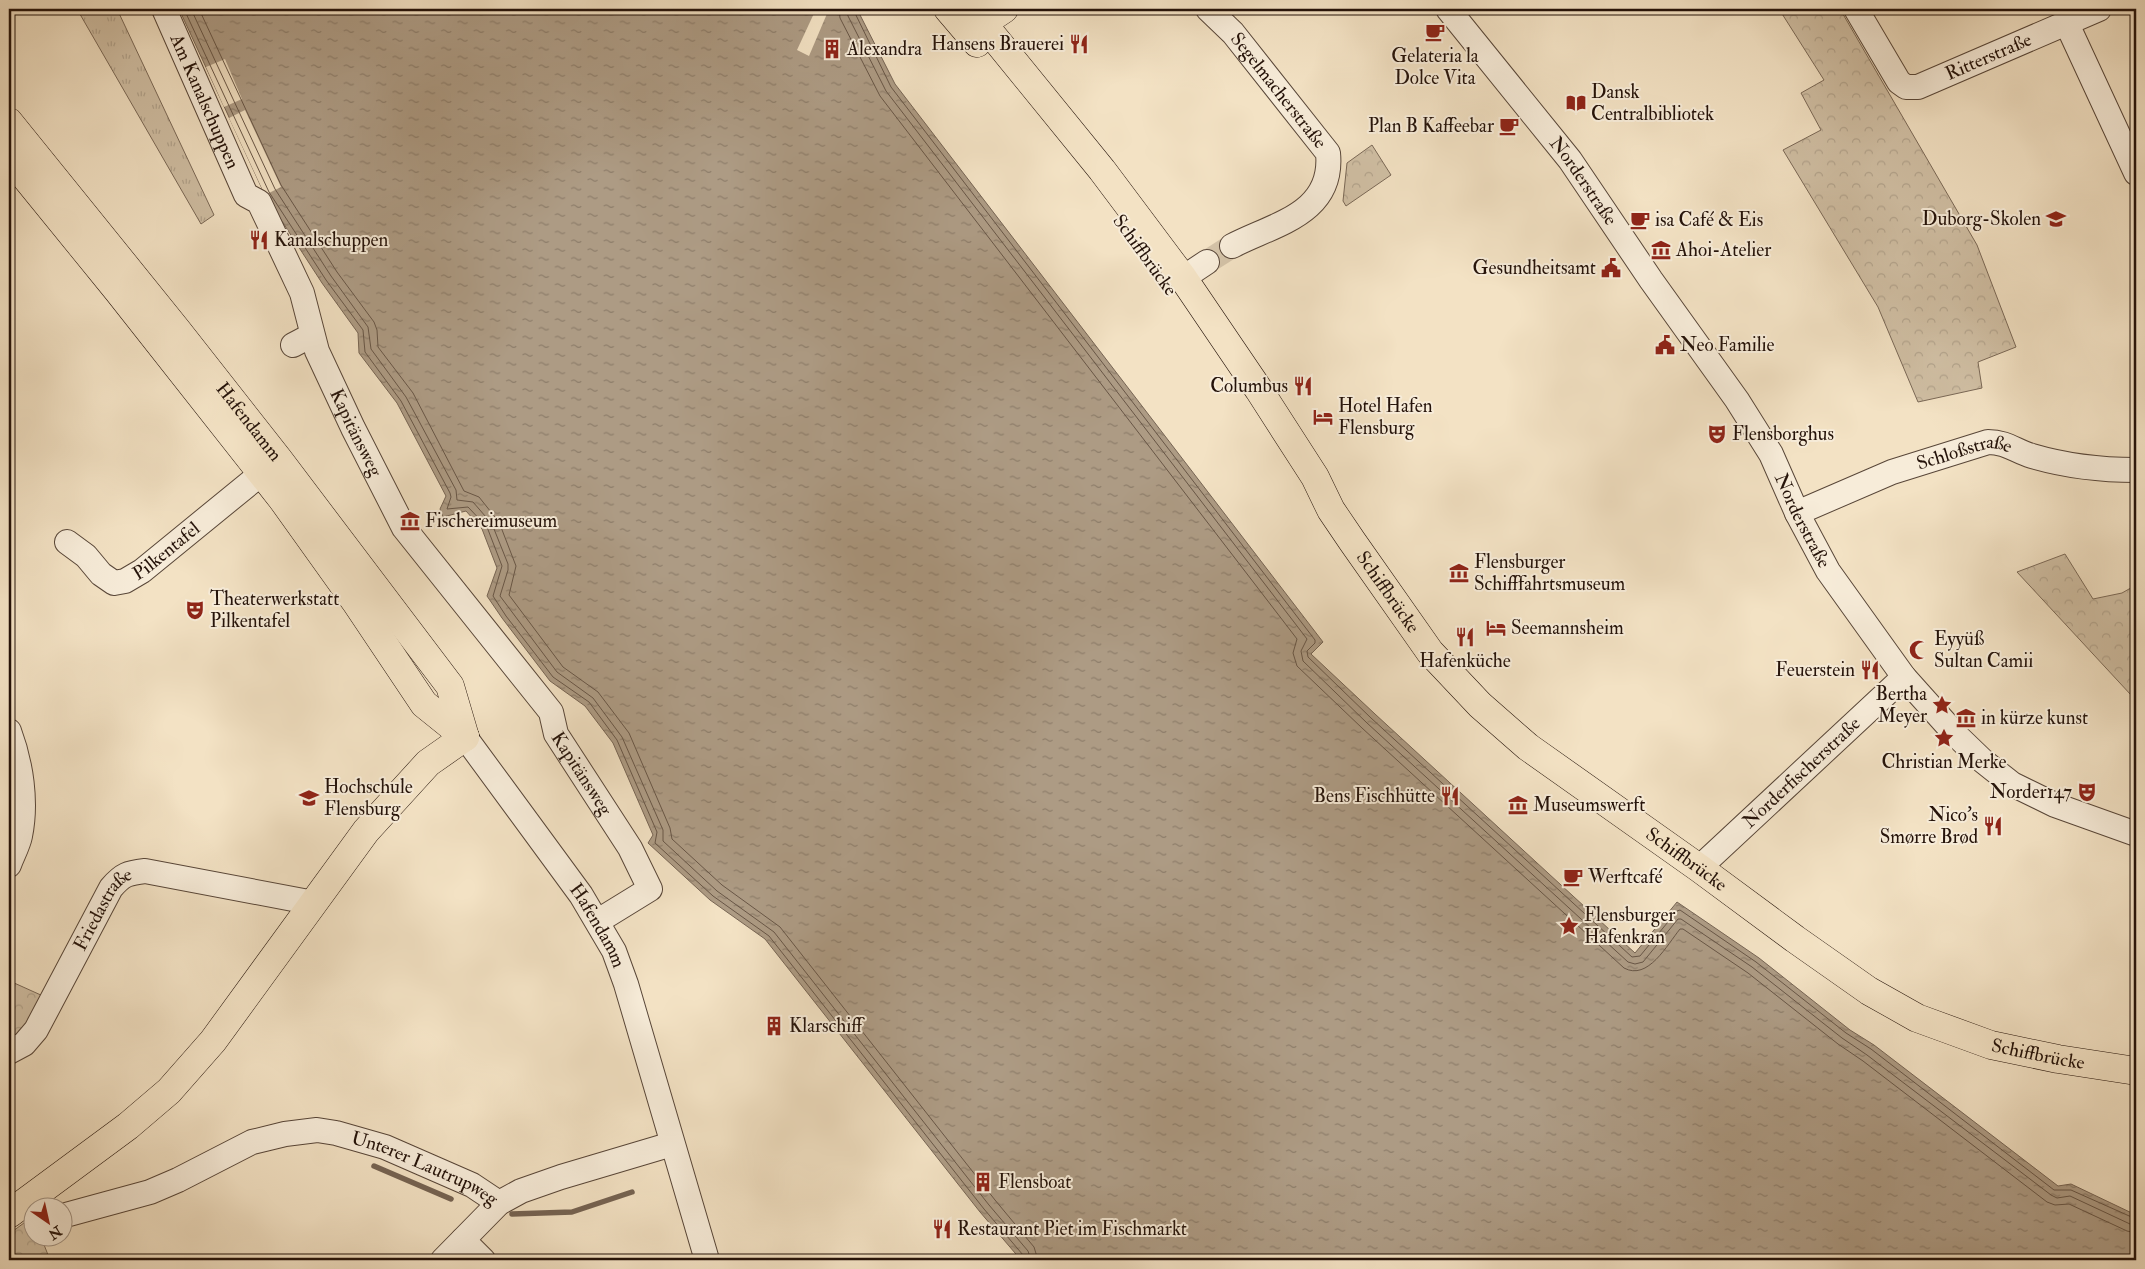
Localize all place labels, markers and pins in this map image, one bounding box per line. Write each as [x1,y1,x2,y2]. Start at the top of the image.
cafe icon: Gelateria la Dolce Vita [1424,21,1446,43]
place label: Hansens Brauerei [931,32,1064,56]
restaurant icon: Hansens Brauerei [1068,33,1090,55]
place label: Alexandra [846,37,922,61]
building icon: Alexandra [821,38,843,60]
place label: Gelateria la Dolce Vita [1391,44,1479,90]
place label: Dansk Centralbibliotek [1591,80,1714,126]
library icon: Dansk Centralbibliotek [1565,92,1587,114]
place label: Plan B Kaffeebar [1368,114,1494,138]
cafe icon: Plan B Kaffeebar [1498,115,1520,137]
place label: Duborg-Skolen [1922,207,2041,231]
place label: isa Café & Eis [1655,208,1763,232]
school or university icon: Duborg-Skolen [2045,208,2067,230]
cafe icon: isa Café & Eis [1629,209,1651,231]
place label: Kanalschuppen [274,228,389,253]
restaurant icon: Kanalschuppen [248,229,270,251]
place label: Ahoi-Atelier [1675,238,1771,262]
museum icon: Ahoi-Atelier [1650,239,1672,261]
place label: Gesundheitsamt [1473,256,1596,280]
public building icon: Gesundheitsamt [1600,257,1622,279]
place label: Neo Familie [1680,333,1775,357]
public building icon: Neo Familie [1654,334,1676,356]
place label: Columbus [1210,374,1288,398]
restaurant icon: Columbus [1292,375,1314,397]
place label: Hotel Hafen Flensburg [1338,394,1433,440]
hotel icon: Hotel Hafen Flensburg [1312,406,1334,428]
place label: Flensborghus [1732,422,1834,446]
theatre icon: Flensborghus [1706,423,1728,445]
place label: Fischereimuseum [425,509,558,533]
museum icon: Fischereimuseum [399,510,421,532]
place label: Flensburger Schifffahrtsmuseum [1474,550,1625,596]
museum icon: Flensburger Schifffahrtsmuseum [1448,562,1470,584]
place label: Theaterwerkstatt Pilkentafel [210,587,339,633]
theatre icon: Theaterwerkstatt Pilkentafel [184,599,206,621]
place label: Seemannsheim [1511,616,1624,640]
hotel icon: Seemannsheim [1485,617,1507,639]
restaurant icon: Hafenküche [1454,626,1476,648]
place label: Eyyüß Sultan Camii [1934,627,2033,673]
mosque icon: Eyyüß Sultan Camii [1908,639,1930,661]
place label: Hafenküche [1419,649,1511,673]
place label: Feuerstein [1775,658,1855,682]
restaurant icon: Feuerstein [1859,659,1881,681]
place label: Bertha Meyer [1876,682,1927,728]
place icon: Bertha Meyer [1931,694,1953,716]
place label: in kürze kunst [1981,706,2088,730]
museum icon: in kürze kunst [1955,707,1977,729]
place icon: Christian Merke [1933,727,1955,749]
place label: Christian Merke [1881,750,2007,774]
place label: Hochschule Flensburg [324,775,413,821]
place label: Norder147 [1990,780,2072,804]
theatre icon: Norder147 [2076,781,2098,803]
place label: Bens Fischhütte [1313,784,1435,808]
restaurant icon: Bens Fischhütte [1439,785,1461,807]
school or university icon: Hochschule Flensburg [298,787,320,809]
place label: Museumswerft [1533,793,1645,817]
museum icon: Museumswerft [1507,794,1529,816]
place label: Nico's Smørre Brød [1880,803,1979,849]
restaurant icon: Nico's Smørre Brød [1982,815,2004,837]
place label: Werftcafé [1587,865,1662,889]
cafe icon: Werftcafé [1562,866,1584,888]
place label: Flensburger Hafenkran [1584,903,1675,949]
place icon: Flensburger Hafenkran [1558,915,1580,937]
place label: Klarschiff [789,1014,865,1038]
building icon: Klarschiff [763,1015,785,1037]
place label: Flensboat [998,1170,1071,1194]
building icon: Flensboat [972,1171,994,1193]
place label: Restaurant Piet im Fischmarkt [957,1217,1187,1241]
restaurant icon: Restaurant Piet im Fischmarkt [931,1218,953,1240]

